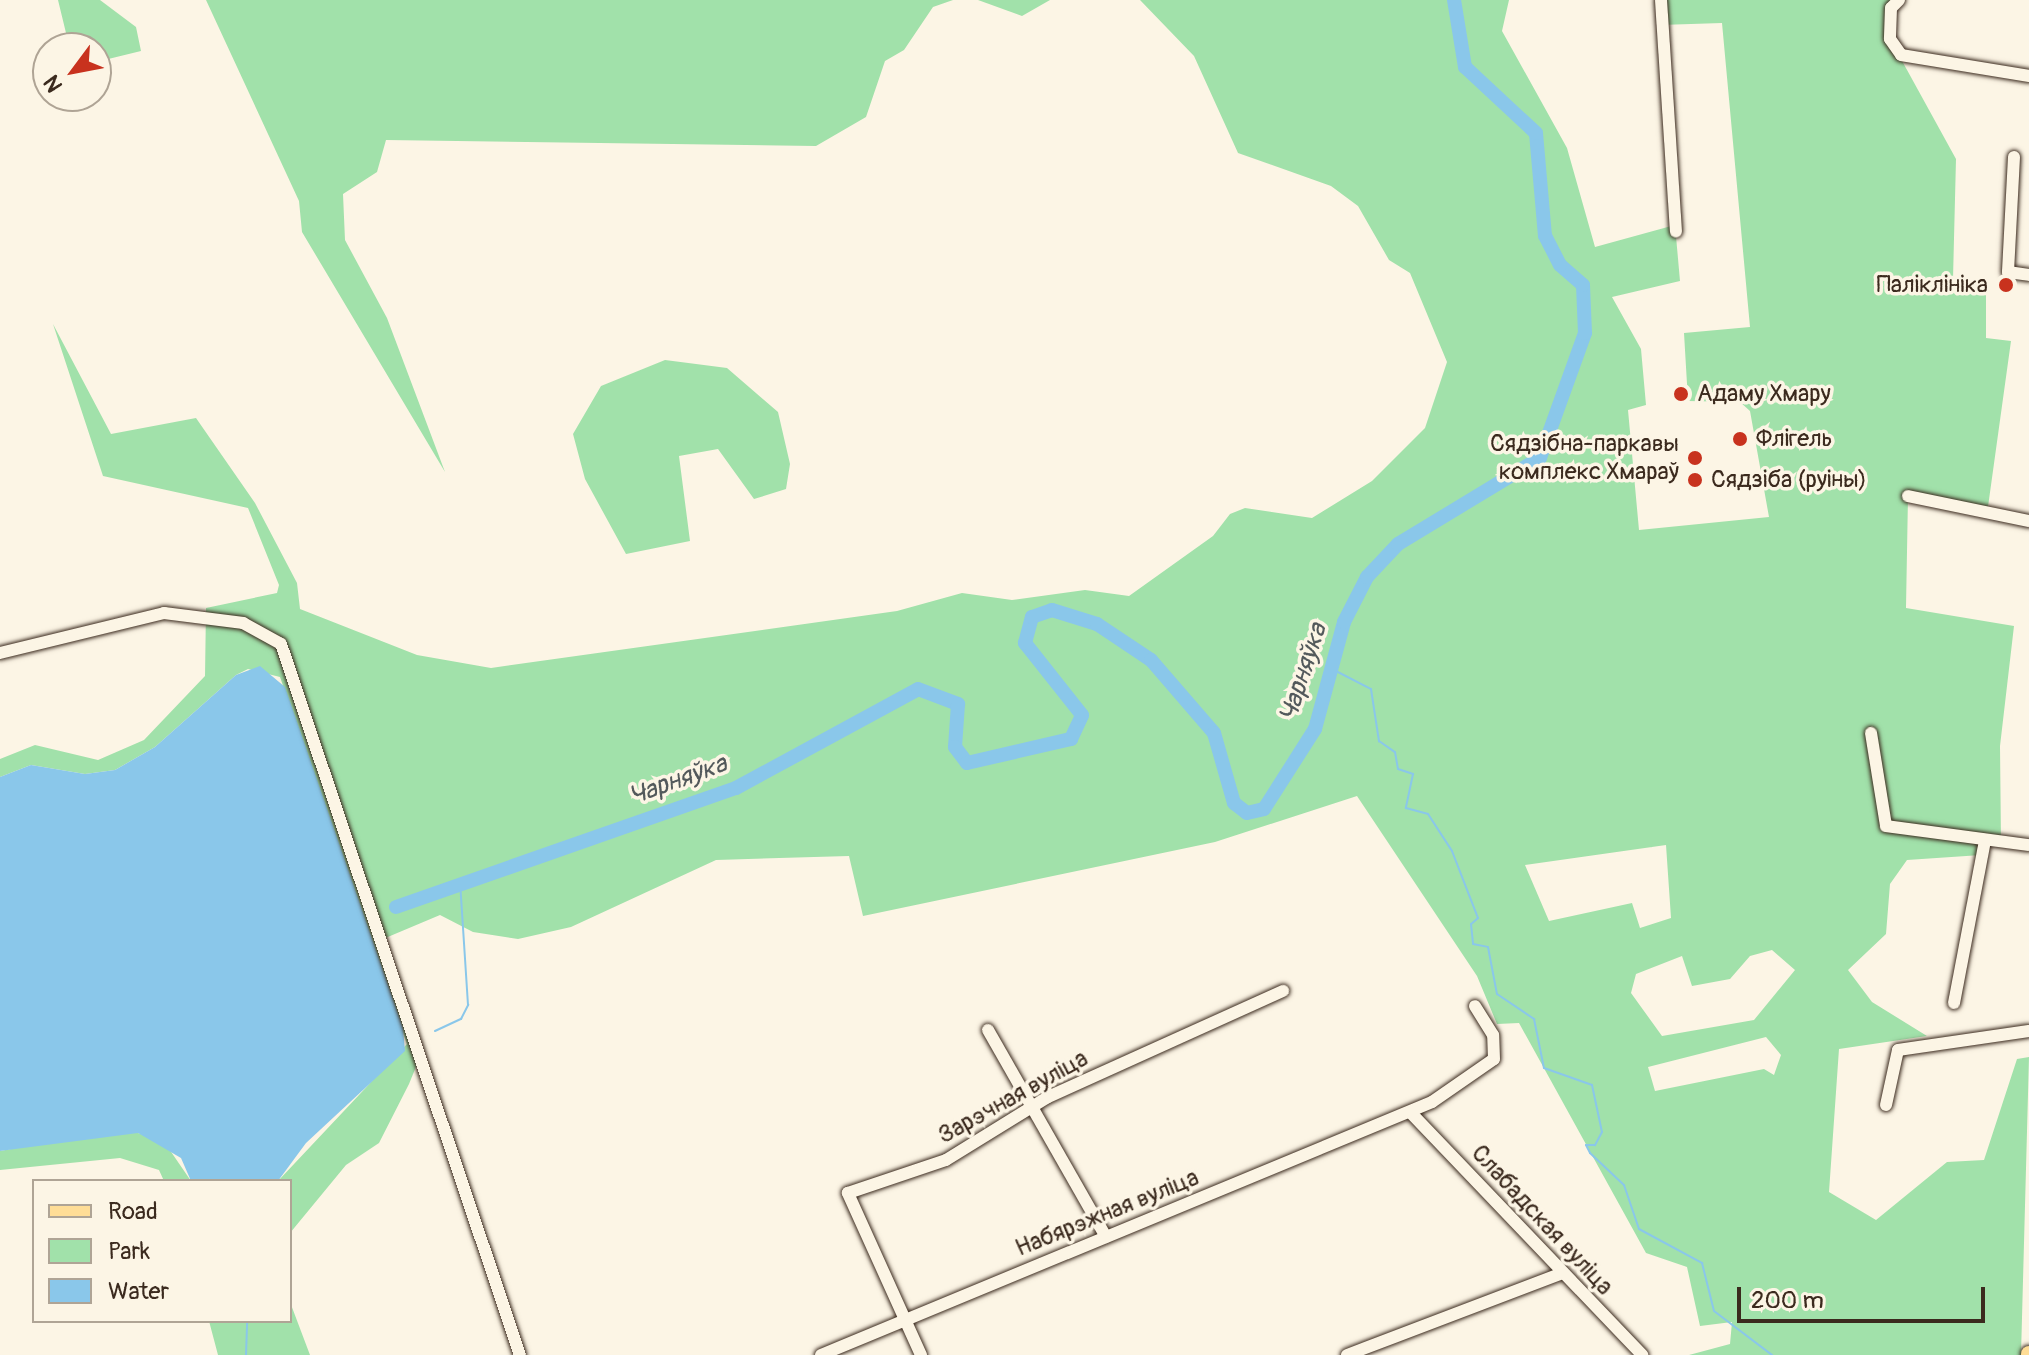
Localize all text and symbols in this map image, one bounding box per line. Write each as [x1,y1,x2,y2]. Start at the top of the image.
north arrow [32,32,112,112]
text: N [38,70,69,97]
place label: Паліклініка [1876,271,1988,299]
marker: Паліклініка [1995,274,2017,296]
place label: Адаму Хмару [1697,380,1831,408]
marker: Адаму Хмару [1672,385,1690,403]
place label: Флігель [1756,425,1833,453]
place label: Сядзібна-паркавы комплекс Хмараў [1490,430,1679,486]
marker: Флігель [1731,430,1749,448]
marker: Сядзібна-паркавы комплекс Хмараў [1686,449,1704,467]
place label: Сядзіба (руіны) [1711,466,1867,494]
marker: Сядзіба (руіны) [1686,471,1704,489]
water label: Чарняўка [1273,620,1335,726]
water label: Чарняўка [625,749,731,813]
street label: Зарэчная вуліца [933,1044,1093,1150]
street label: Слабадская вуліца [1465,1139,1619,1301]
street label: Набярэжная вуліца [1011,1163,1203,1263]
legend [32,1179,292,1323]
text: Road [108,1197,158,1226]
text: Park [108,1237,150,1266]
scale bar [1741,1271,1989,1321]
text: Water [108,1277,169,1306]
text: 200 m [1751,1286,1824,1315]

